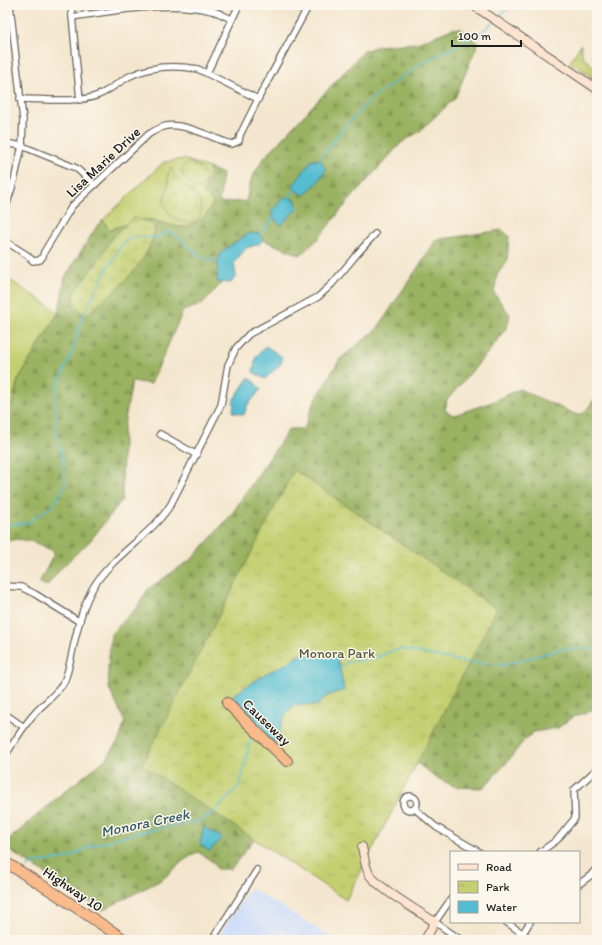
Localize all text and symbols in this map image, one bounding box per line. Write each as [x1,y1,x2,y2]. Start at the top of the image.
scale bar [452,22,521,48]
text: 100 m [458,29,491,43]
street label: Lisa Marie Drive [63,123,144,201]
park label: Monora Park [299,645,376,662]
street label: Causeway [239,695,295,750]
water label: Monora Creek [99,805,192,841]
legend [450,851,580,923]
text: Road [486,860,512,874]
street label: Highway 10 [39,863,106,916]
text: Park [486,880,510,894]
text: Water [486,900,517,914]

